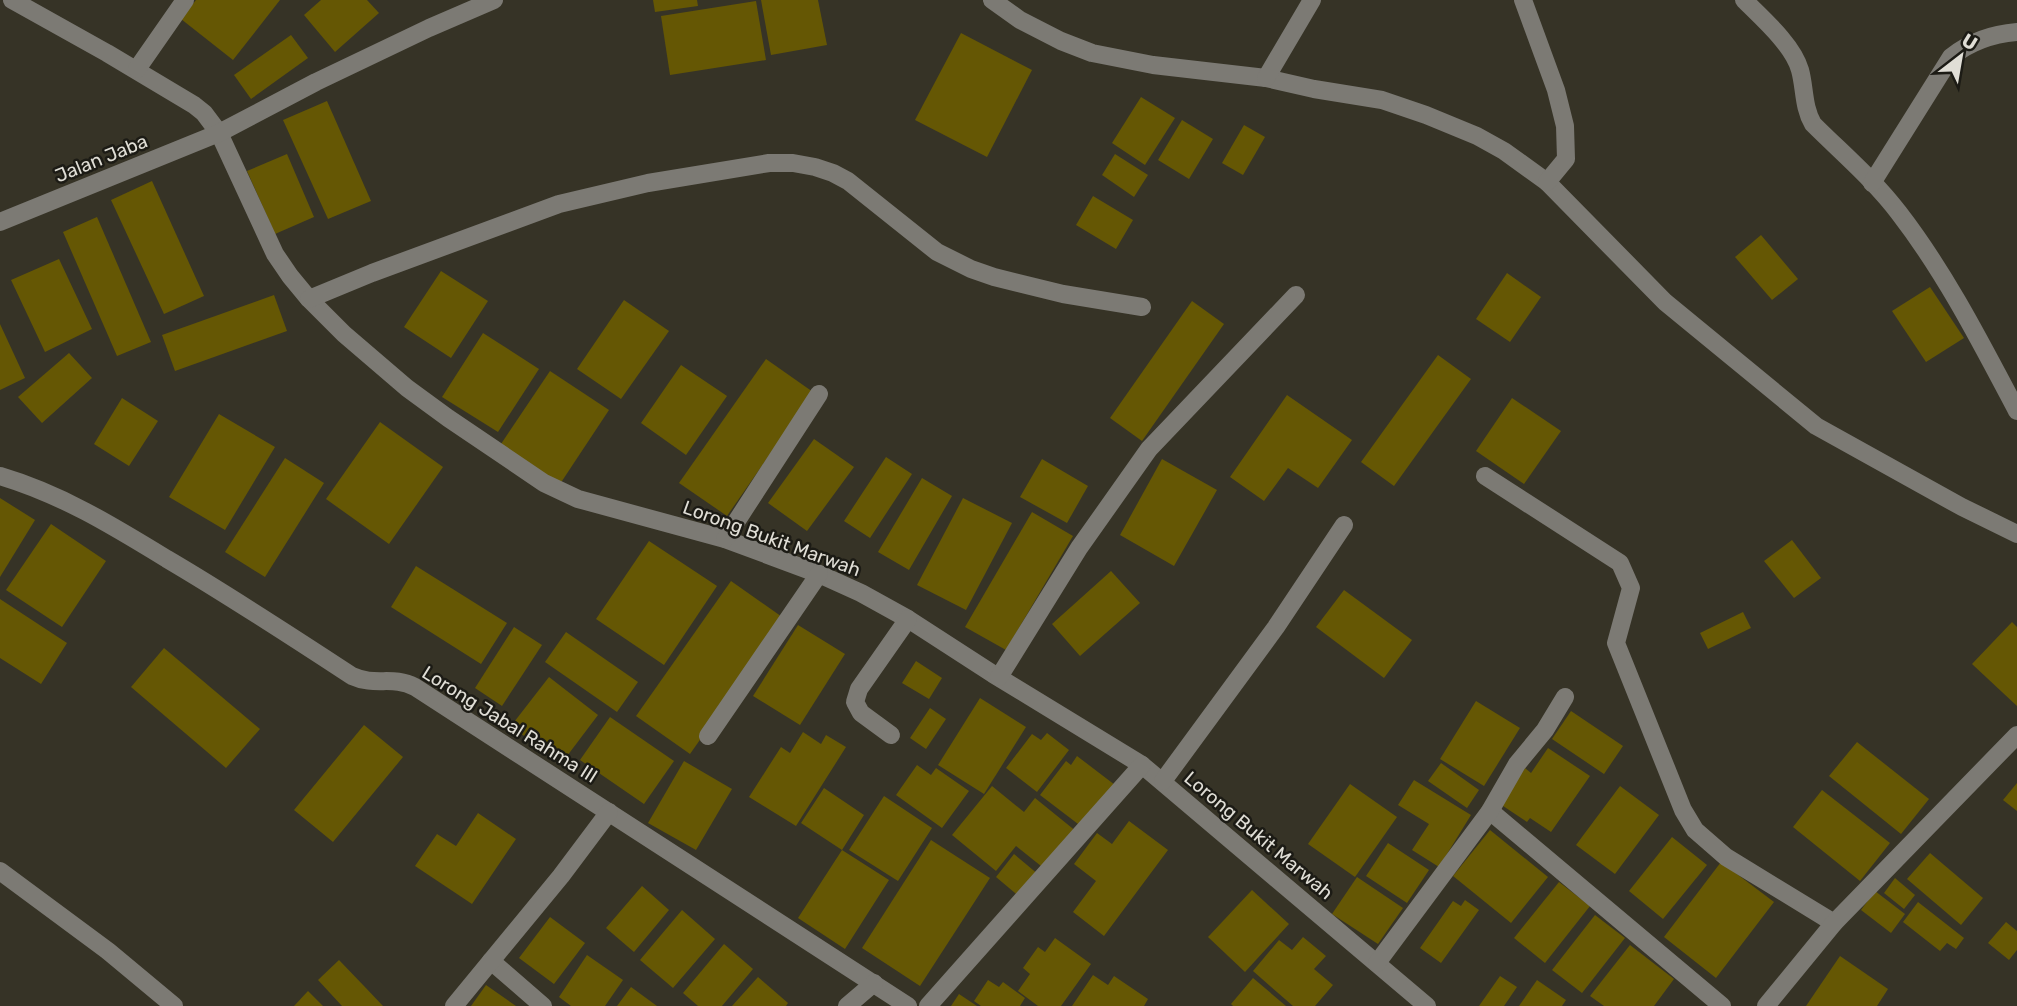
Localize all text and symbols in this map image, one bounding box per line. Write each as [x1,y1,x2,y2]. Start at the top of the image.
north arrow [1926,21,1996,91]
text: U [1958,28,1981,55]
street label: Jalan Jaba [51,129,151,187]
street label: Lorong Bukit Marwah [680,496,864,581]
street label: Lorong Jabal Rahma III [418,661,602,788]
street label: Lorong Bukit Marwah [1180,766,1338,904]

